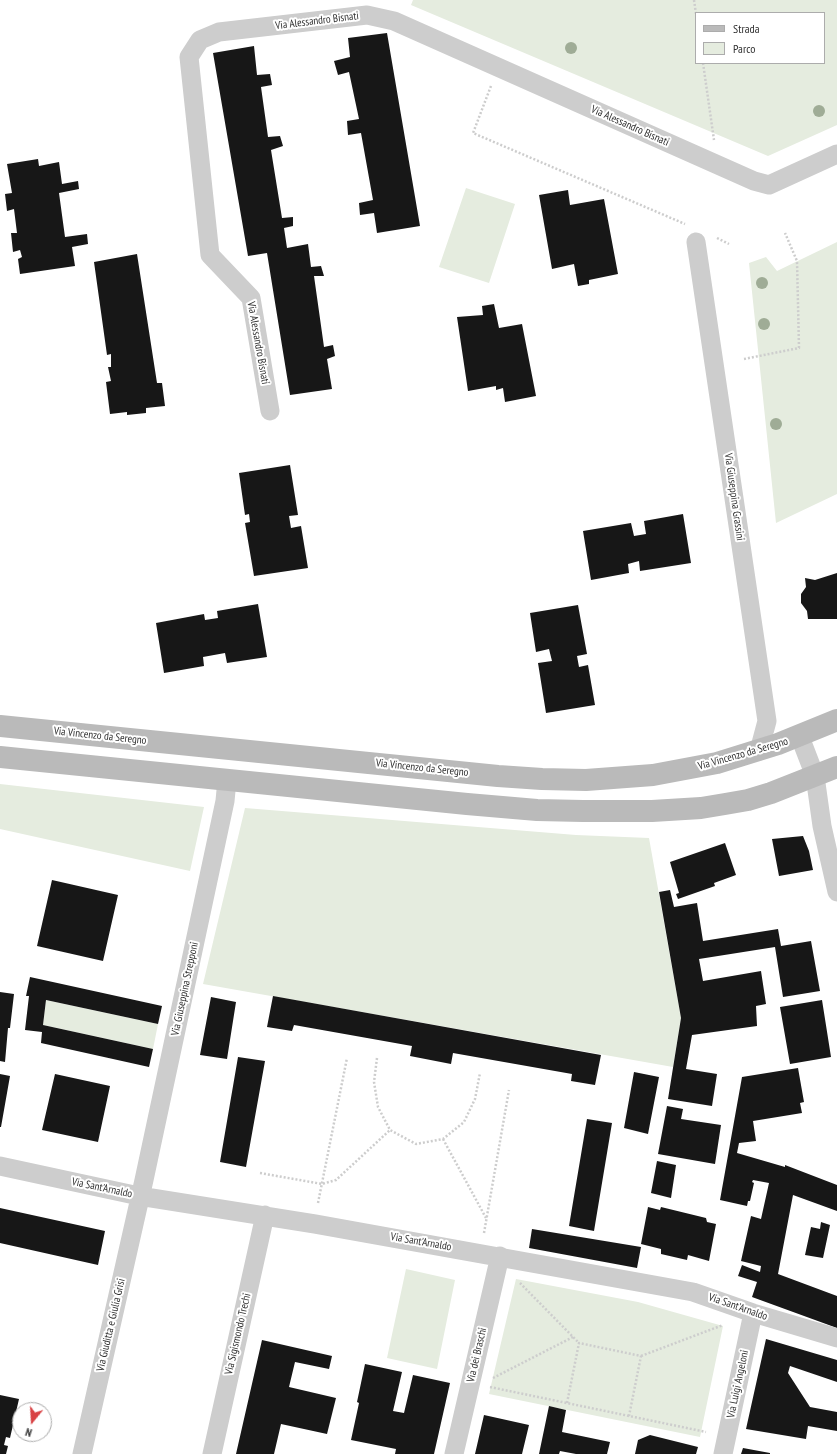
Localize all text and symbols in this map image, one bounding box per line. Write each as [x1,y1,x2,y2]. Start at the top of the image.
street label: Via Alessandro Bisnati [275,9,359,33]
legend [695,12,825,64]
text: Strada [733,21,760,36]
text: Parco [733,41,755,56]
street label: Via Alessandro Bisnati [589,103,671,149]
street label: Via Alessandro Bisnati [244,301,272,385]
street label: Via Giuseppina Grassini [721,452,747,542]
street label: Via Vincenzo da Seregno [53,725,147,747]
street label: Via Vincenzo da Seregno [696,735,790,773]
street label: Via Vincenzo da Seregno [375,757,469,779]
street label: Via Giuseppina Strepponi [169,941,201,1037]
street label: Via Sant'Arnaldo [71,1175,133,1201]
street label: Via Sant'Arnaldo [390,1230,452,1254]
street label: Via Giuditta e Giulia Grisi [94,1277,128,1373]
street label: Via Sant'Arnaldo [707,1291,769,1323]
street label: Via Sigismondo Trechi [222,1292,254,1376]
street label: Via dei Braschi [464,1326,490,1384]
street label: Via Luigi Angeloni [724,1349,752,1419]
north arrow [12,1402,52,1442]
text: N [24,1425,34,1440]

